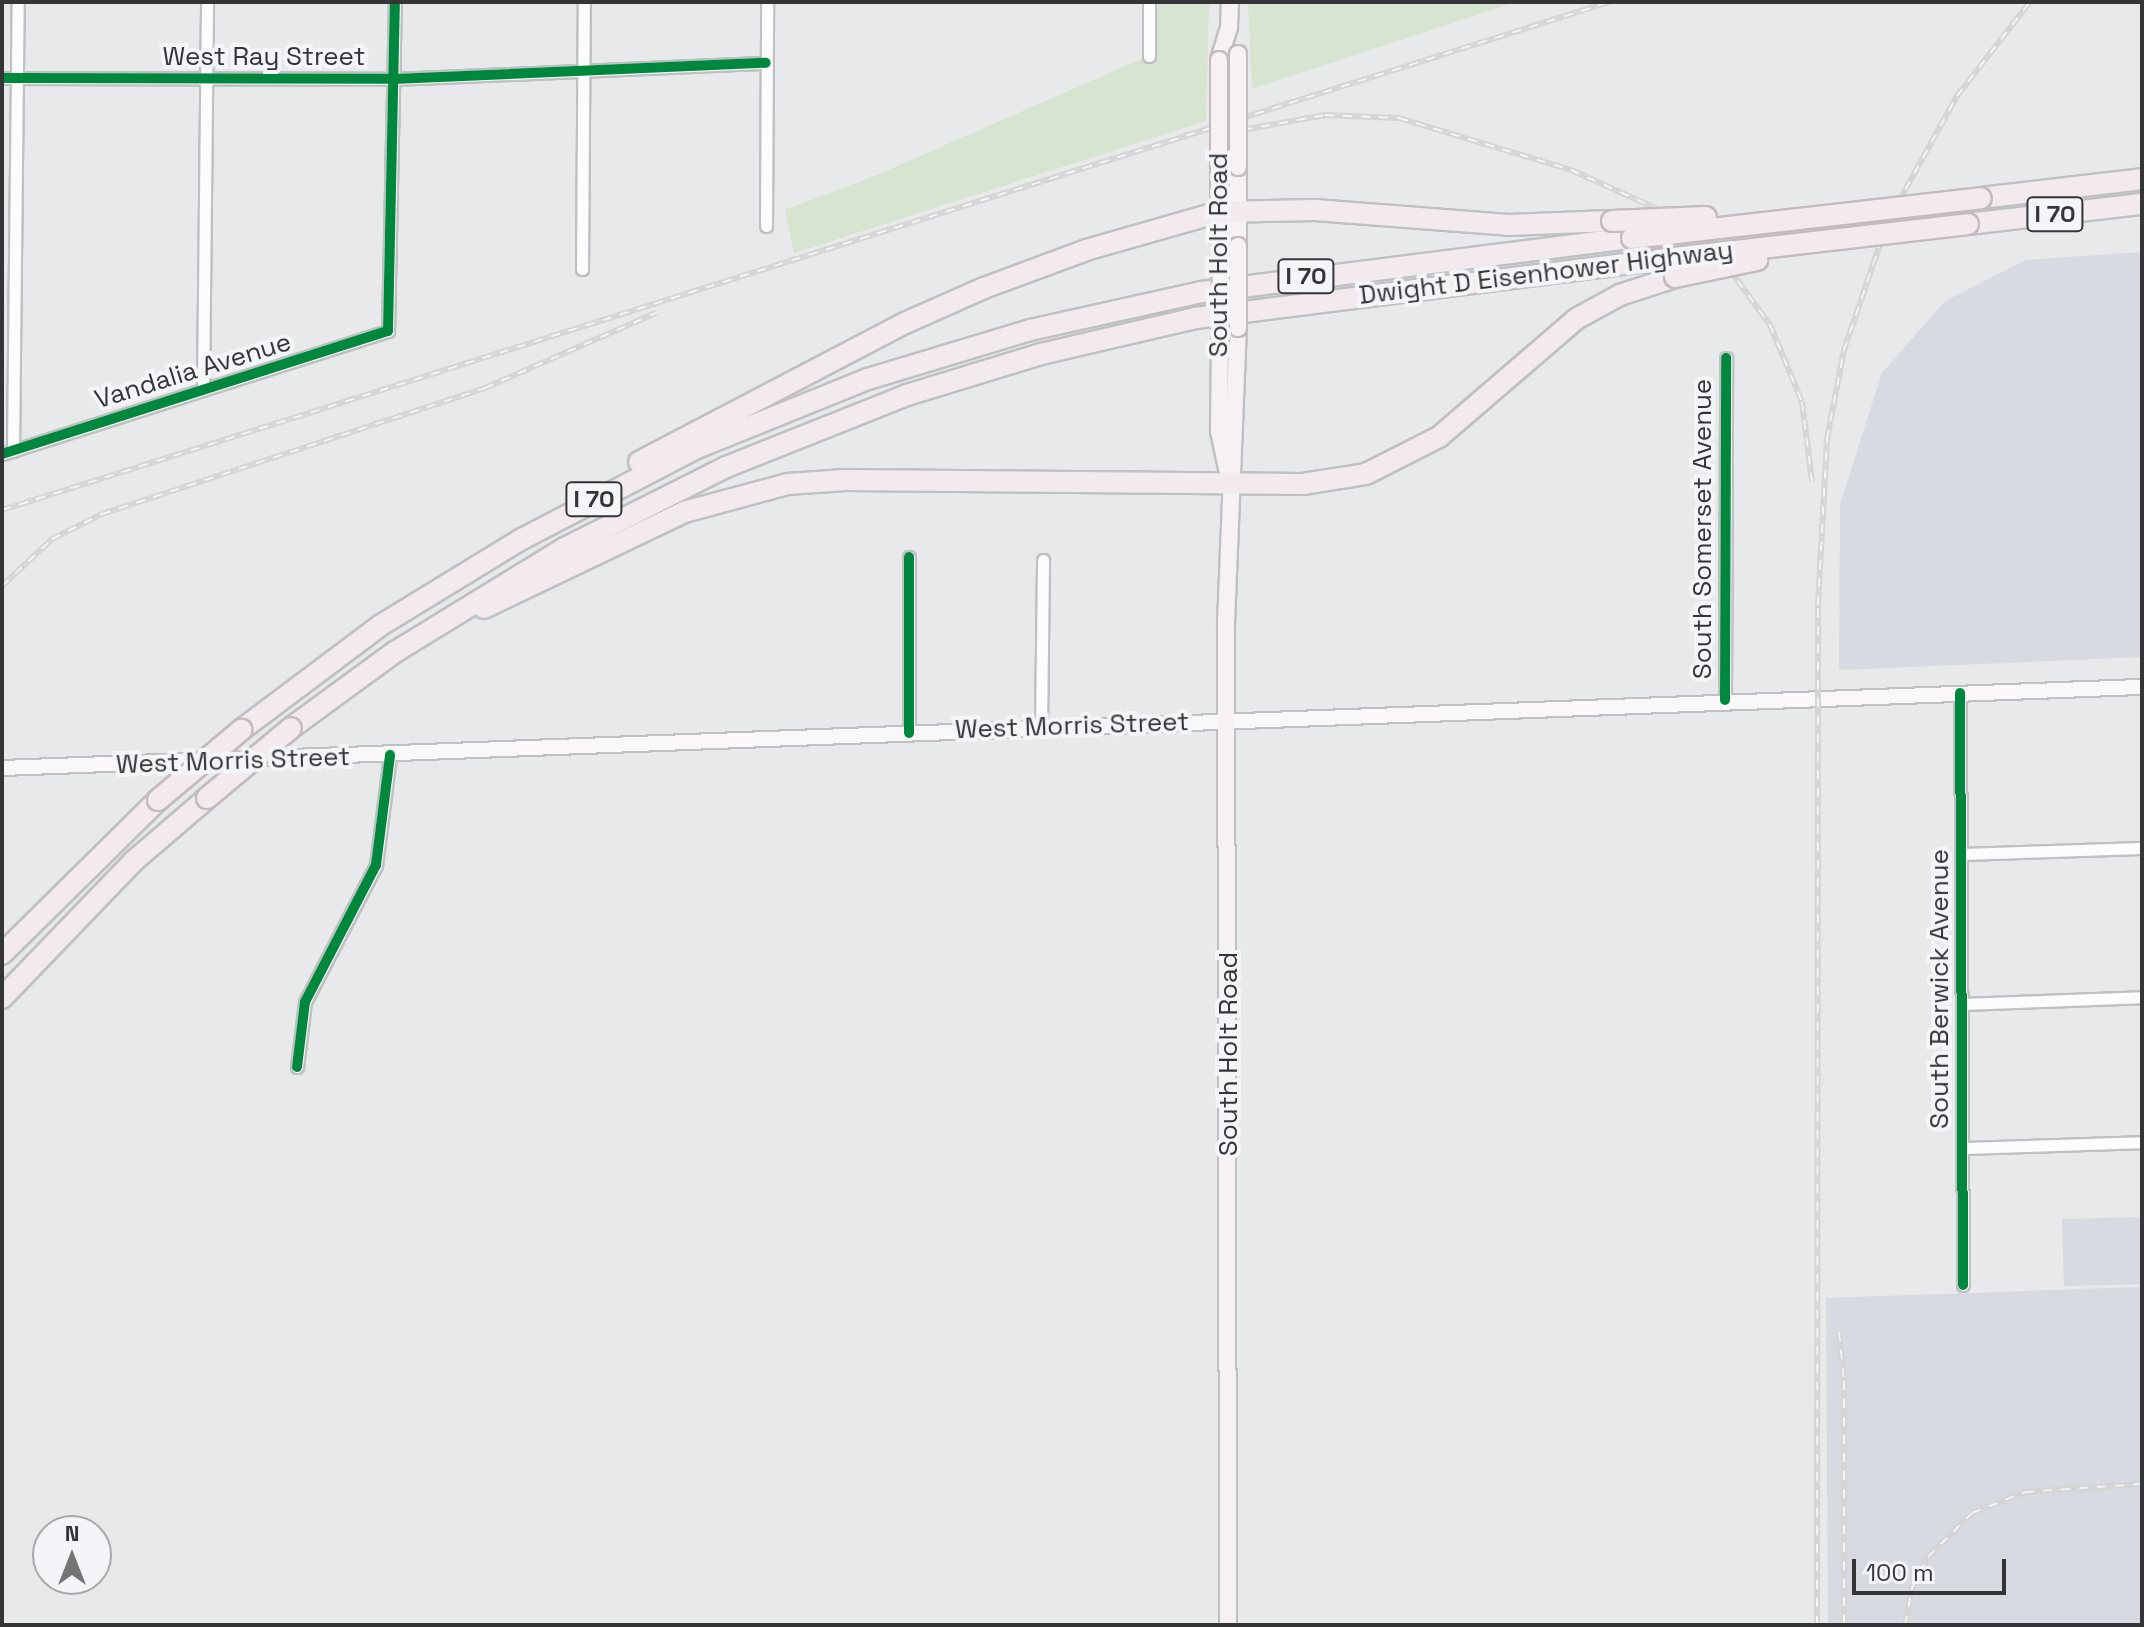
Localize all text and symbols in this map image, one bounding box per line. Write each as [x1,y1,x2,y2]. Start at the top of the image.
street label: West Ray Street [163,41,365,73]
street label: South Holt Road [1203,153,1235,357]
road number: I 70 [2025,194,2085,234]
street label: Dwight D Eisenhower Highway [1357,235,1735,311]
road number: I 70 [1276,256,1336,296]
street label: Vandalia Avenue [91,326,295,416]
street label: South Somerset Avenue [1687,379,1719,679]
road number: I 70 [564,479,624,519]
street label: West Morris Street [954,706,1190,746]
street label: West Morris Street [115,741,351,781]
street label: South Berwick Avenue [1924,849,1956,1129]
street label: South Holt Road [1213,952,1245,1156]
north arrow [32,1515,112,1595]
text: N [65,1519,79,1547]
scale bar [1856,1543,2010,1593]
text: 100 m [1866,1557,1934,1588]

